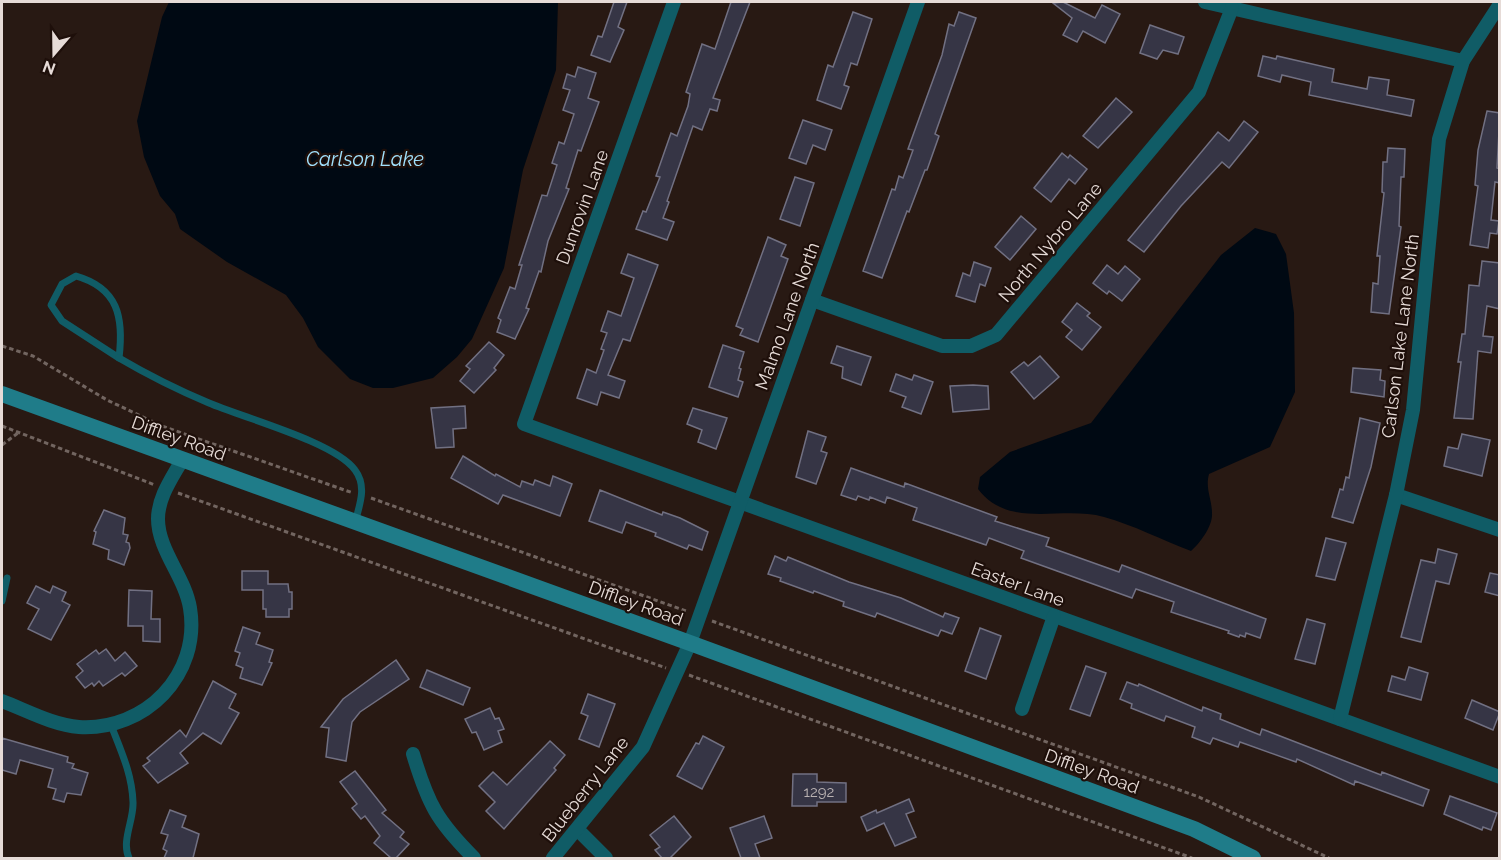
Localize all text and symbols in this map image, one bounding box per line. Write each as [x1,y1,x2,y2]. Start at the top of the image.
north arrow [24,24,84,84]
text: N [40,57,58,79]
street label: Dunrovin Lane [552,146,613,267]
water label: Carlson Lake [306,147,424,171]
street label: North Nybro Lane [994,178,1106,306]
street label: Carlson Lake Lane North [1377,233,1423,439]
street label: Malmo Lane North [751,239,823,393]
street label: Diffley Road [129,411,229,465]
street label: Easter Lane [968,557,1068,611]
street label: Diffley Road [586,576,686,630]
street label: Blueberry Lane [537,732,633,846]
street label: Diffley Road [1042,744,1142,798]
house number: 1292 [804,783,835,801]

